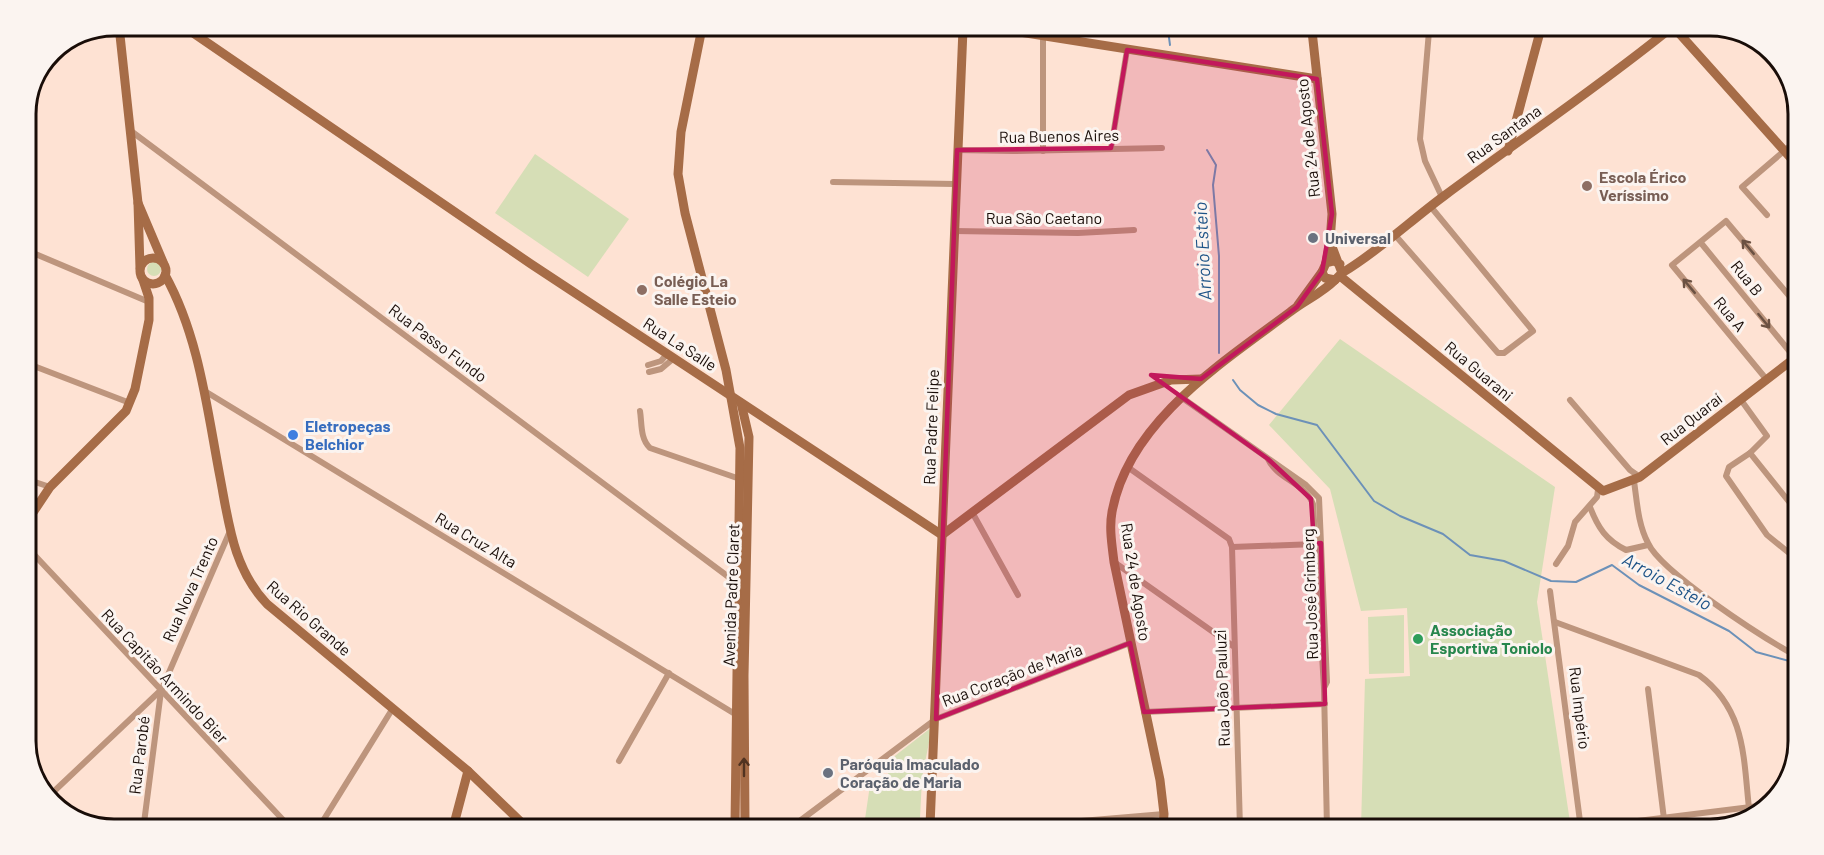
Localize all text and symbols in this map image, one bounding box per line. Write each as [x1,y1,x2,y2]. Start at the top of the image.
street label: Rua 24 de Agosto [1292,78,1323,198]
street label: Rua Santana [1463,100,1544,167]
street label: Rua Buenos Aires [999,125,1119,146]
place label: Escola Érico Veríssimo [1599,167,1686,204]
marker: Escola Érico Veríssimo [1580,179,1594,193]
water label: Arroio Esteio [1188,201,1216,301]
street label: Rua São Caetano [986,208,1102,227]
place label: Universal [1325,228,1391,247]
marker: Universal [1306,231,1320,245]
one-way arrow [1741,240,1755,255]
street label: Rua B [1727,256,1767,299]
place label: Colégio La Salle Esteio [654,271,737,308]
one-way arrow [1683,278,1696,294]
marker: Colégio La Salle Esteio [635,283,649,297]
street label: Rua A [1710,292,1751,335]
street label: Rua Passo Fundo [386,300,491,386]
one-way arrow [1758,312,1771,328]
street label: Rua La Salle [640,313,721,374]
street label: Rua Guarani [1441,337,1517,405]
street label: Rua Padre Felipe [919,369,942,485]
street label: Rua Quaraí [1656,388,1726,449]
place label: Eletropeças Belchior [305,416,391,453]
marker: Eletropeças Belchior [286,428,300,442]
street label: Rua Cruz Alta [432,508,520,571]
street label: Rua 24 de Agosto [1118,521,1155,642]
street label: Avenida Padre Claret [719,523,742,667]
street label: Rua José Grimberg [1298,528,1321,660]
street label: Rua Nova Trento [158,533,221,644]
water label: Arroio Esteio [1619,548,1716,615]
street label: Rua Rio Grande [263,576,355,659]
street label: Rua Capitão Armindo Bier [98,605,233,747]
place label: Associação Esportiva Toniolo [1430,620,1553,657]
street label: Rua João Pauluzi [1210,629,1233,747]
marker: Associação Esportiva Toniolo [1411,632,1425,646]
street label: Rua Coração de Maria [939,639,1085,710]
street label: Rua Império [1566,666,1595,750]
street label: Rua Parobé [124,715,153,795]
place label: Paróquia Imaculado Coração de Maria [840,754,980,791]
one-way arrow [738,757,750,777]
marker: Paróquia Imaculado Coração de Maria [821,766,835,780]

